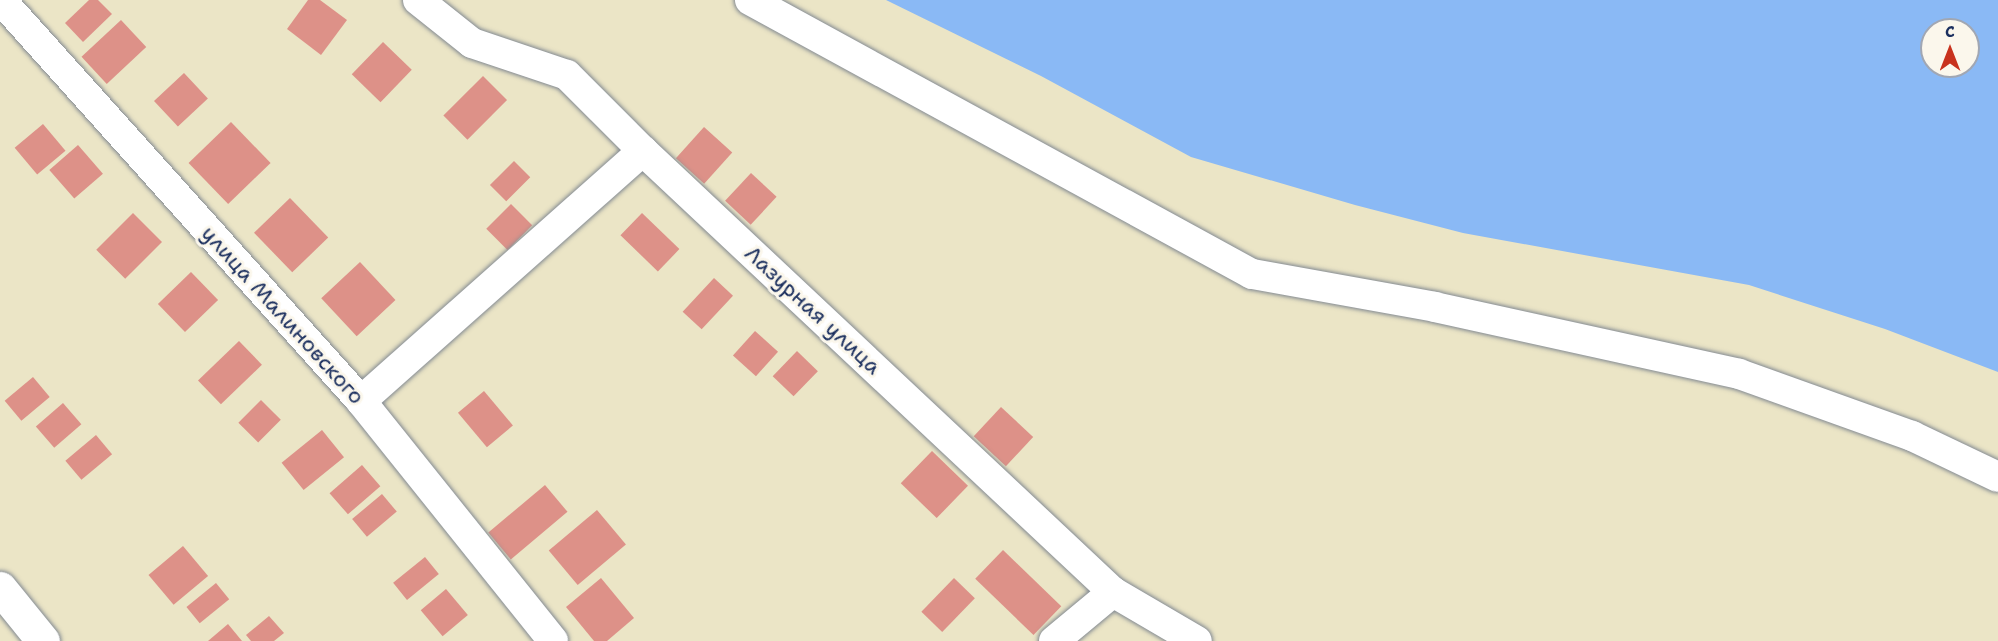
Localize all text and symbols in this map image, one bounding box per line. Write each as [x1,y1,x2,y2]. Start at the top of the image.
north arrow [1920,18,1980,78]
text: С [1945,21,1955,42]
street label: улица Малиновского [196,220,370,410]
street label: Лазурная улица [739,240,887,380]

